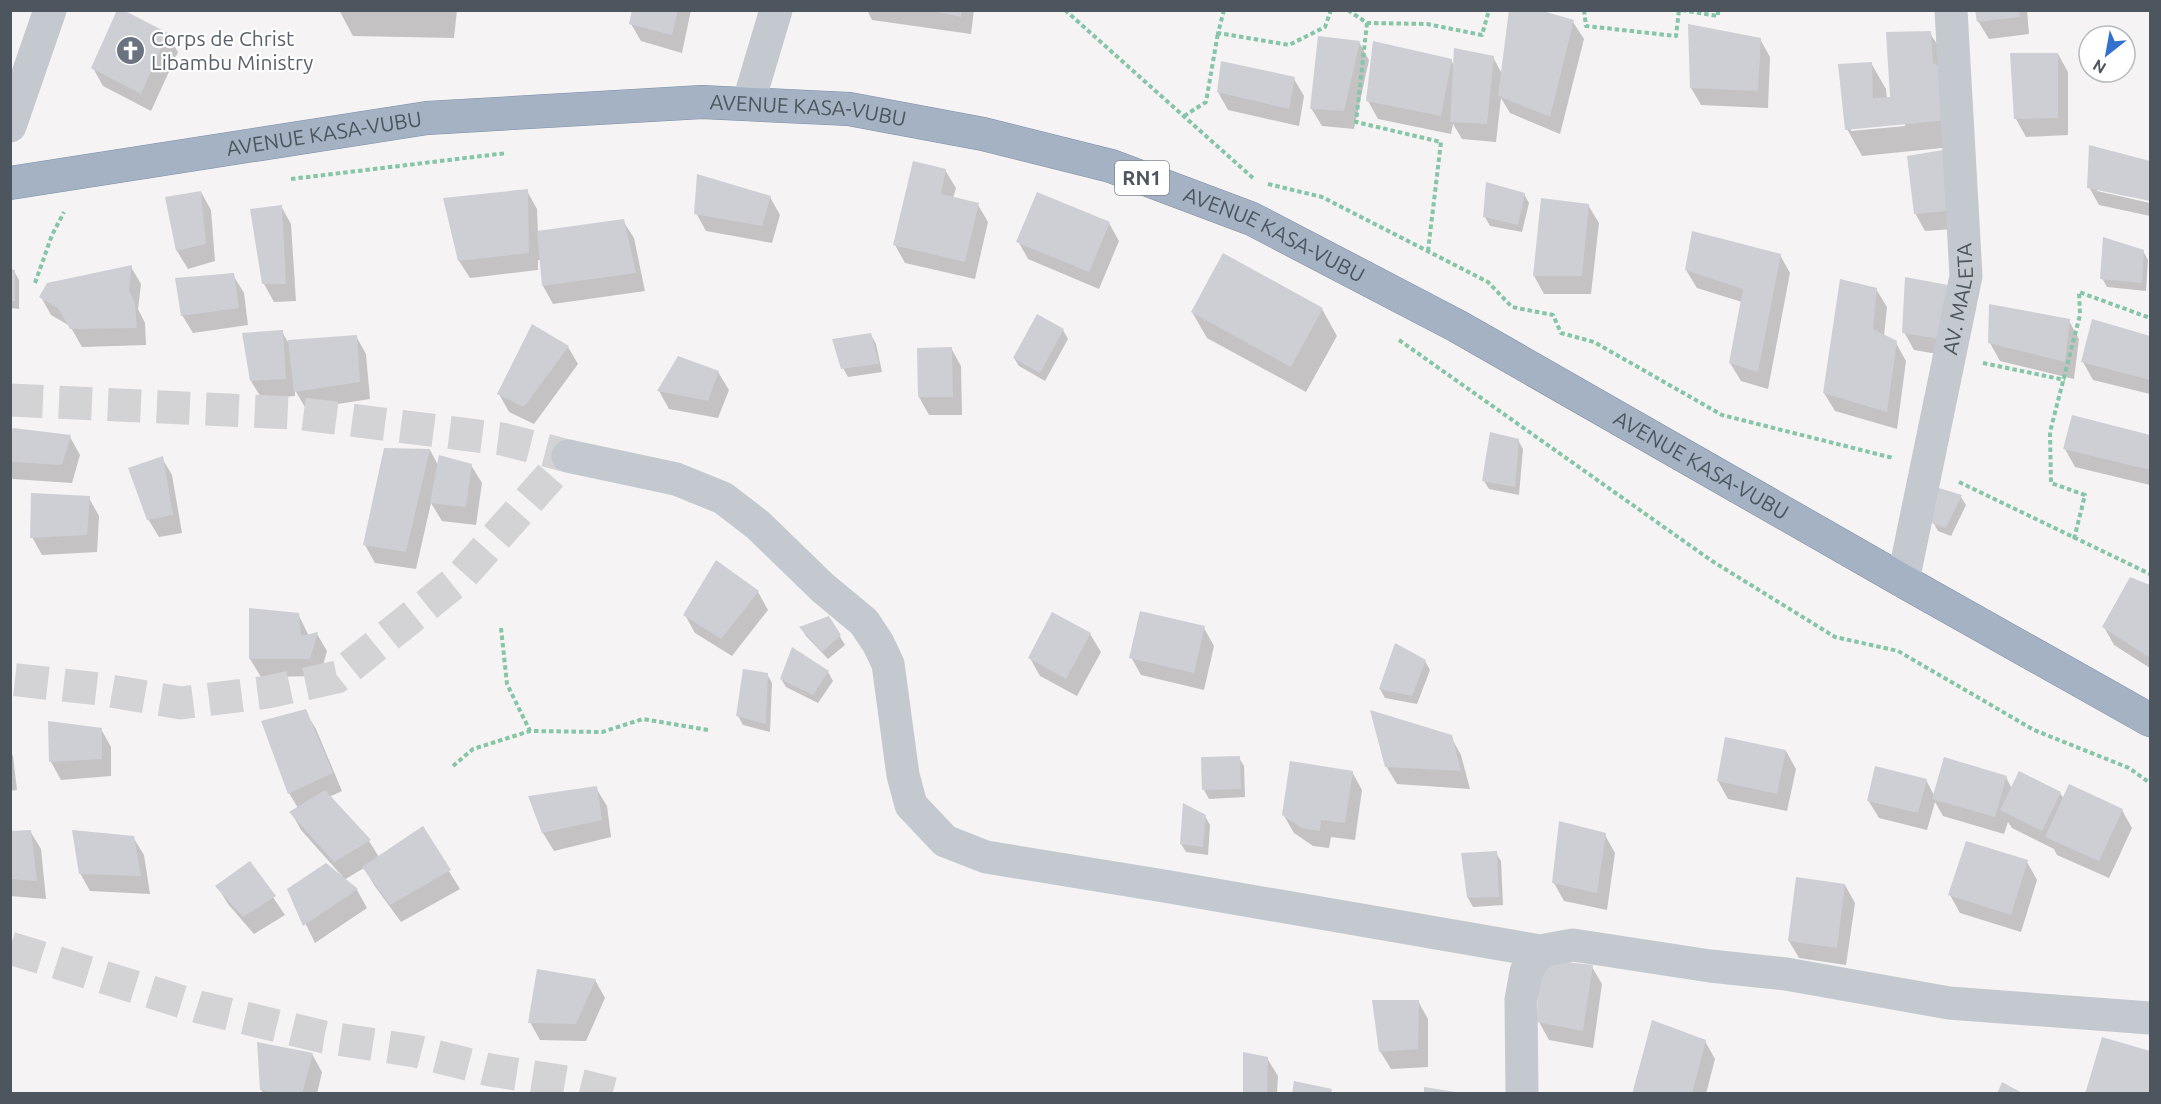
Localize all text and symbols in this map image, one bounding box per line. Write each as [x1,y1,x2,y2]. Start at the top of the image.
north arrow [2077,24,2137,84]
place label: Corps de Christ Libambu Ministry [151,26,313,74]
church icon: Corps de Christ Libambu Ministry [114,35,146,67]
text: N [2090,56,2109,78]
street label: AVENUE KASA-VUBU [709,89,908,130]
street label: AVENUE KASA-VUBU [225,106,423,160]
road number: RN1 [1115,161,1169,195]
street label: AVENUE KASA-VUBU [1181,181,1369,287]
street label: AV. MALETA [1937,242,1977,357]
street label: AVENUE KASA-VUBU [1610,405,1793,524]

